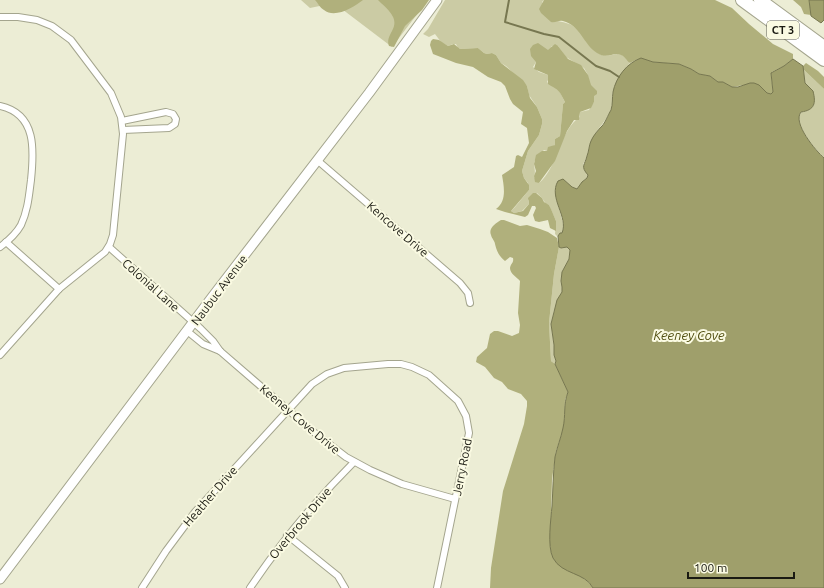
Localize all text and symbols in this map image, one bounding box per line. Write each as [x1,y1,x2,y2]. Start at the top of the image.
road number: CT 3 [767,21,799,39]
street label: Kencove Drive [365,199,431,259]
street label: Naubuc Avenue [188,252,250,328]
street label: Colonial Lane [120,256,182,314]
water label: Keeney Cove [653,328,725,342]
street label: Keeney Cove Drive [257,382,343,456]
street label: Jerry Road [450,437,474,497]
street label: Heather Drive [180,463,240,529]
street label: Overbrook Drive [266,485,334,561]
scale bar [688,554,794,580]
text: 100 m [694,561,727,574]

